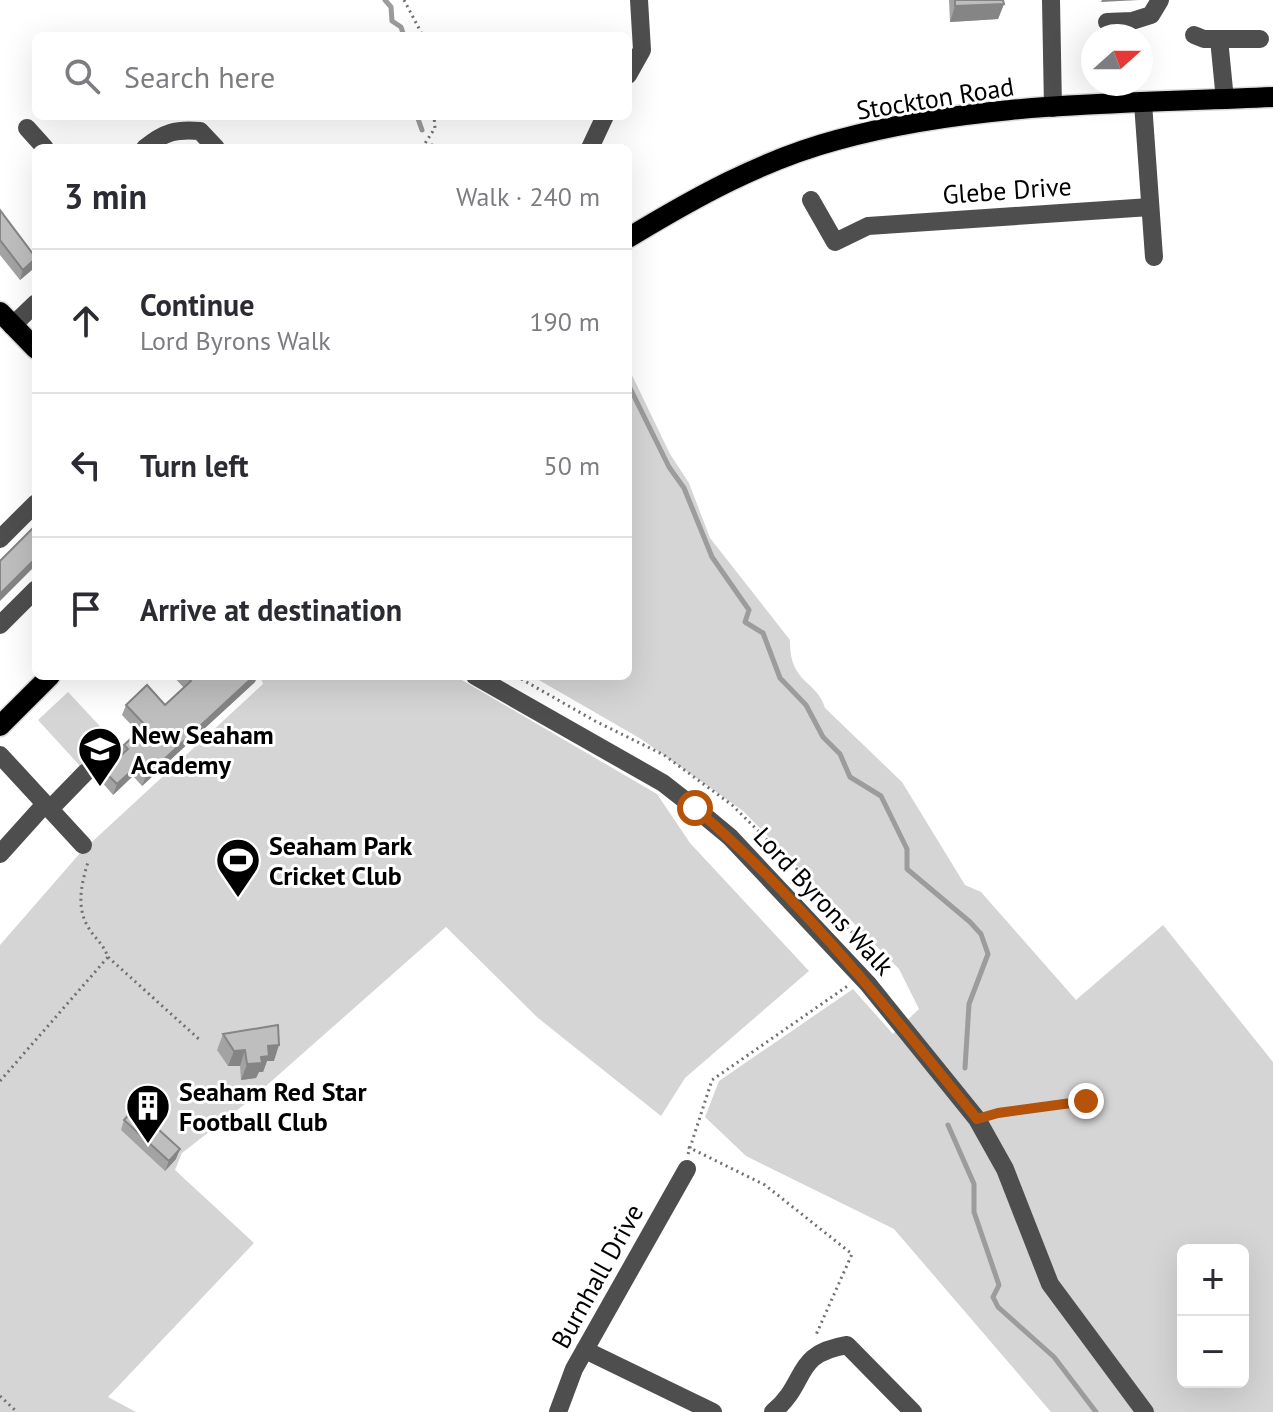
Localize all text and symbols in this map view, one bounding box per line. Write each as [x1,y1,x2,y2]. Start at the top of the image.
north arrow [1081,24,1153,96]
search box [32,32,632,120]
icon: search [60,54,104,98]
text: Search here [124,57,275,96]
street label: Stockton Road [854,69,1016,127]
street label: Glebe Drive [941,169,1073,211]
text: 3 min [64,174,147,218]
text: Walk · 240 m [456,180,600,213]
text: Continue [140,285,254,324]
icon: ahead [64,299,108,343]
text: 190 m [529,305,600,338]
text: Lord Byrons Walk [140,324,331,357]
icon: left [64,443,108,487]
text: Turn left [140,446,248,485]
text: 50 m [544,449,600,482]
icon: arrive [64,587,108,631]
text: Arrive at destination [140,590,402,629]
place label: New Seaham Academy [131,718,274,781]
school or university icon: New Seaham Academy [76,725,124,788]
route start [677,790,713,826]
street label: Lord Byrons Walk [747,820,901,982]
place label: Seaham Park Cricket Club [269,829,413,892]
sports icon: Seaham Park Cricket Club [214,836,262,899]
place label: Seaham Red Star Football Club [179,1075,367,1138]
building icon: Seaham Red Star Football Club [124,1082,172,1145]
route end [1068,1083,1104,1119]
street label: Burnhall Drive [544,1198,650,1354]
map controls [1177,1244,1249,1388]
button: + [1177,1244,1249,1316]
button: − [1177,1316,1249,1388]

